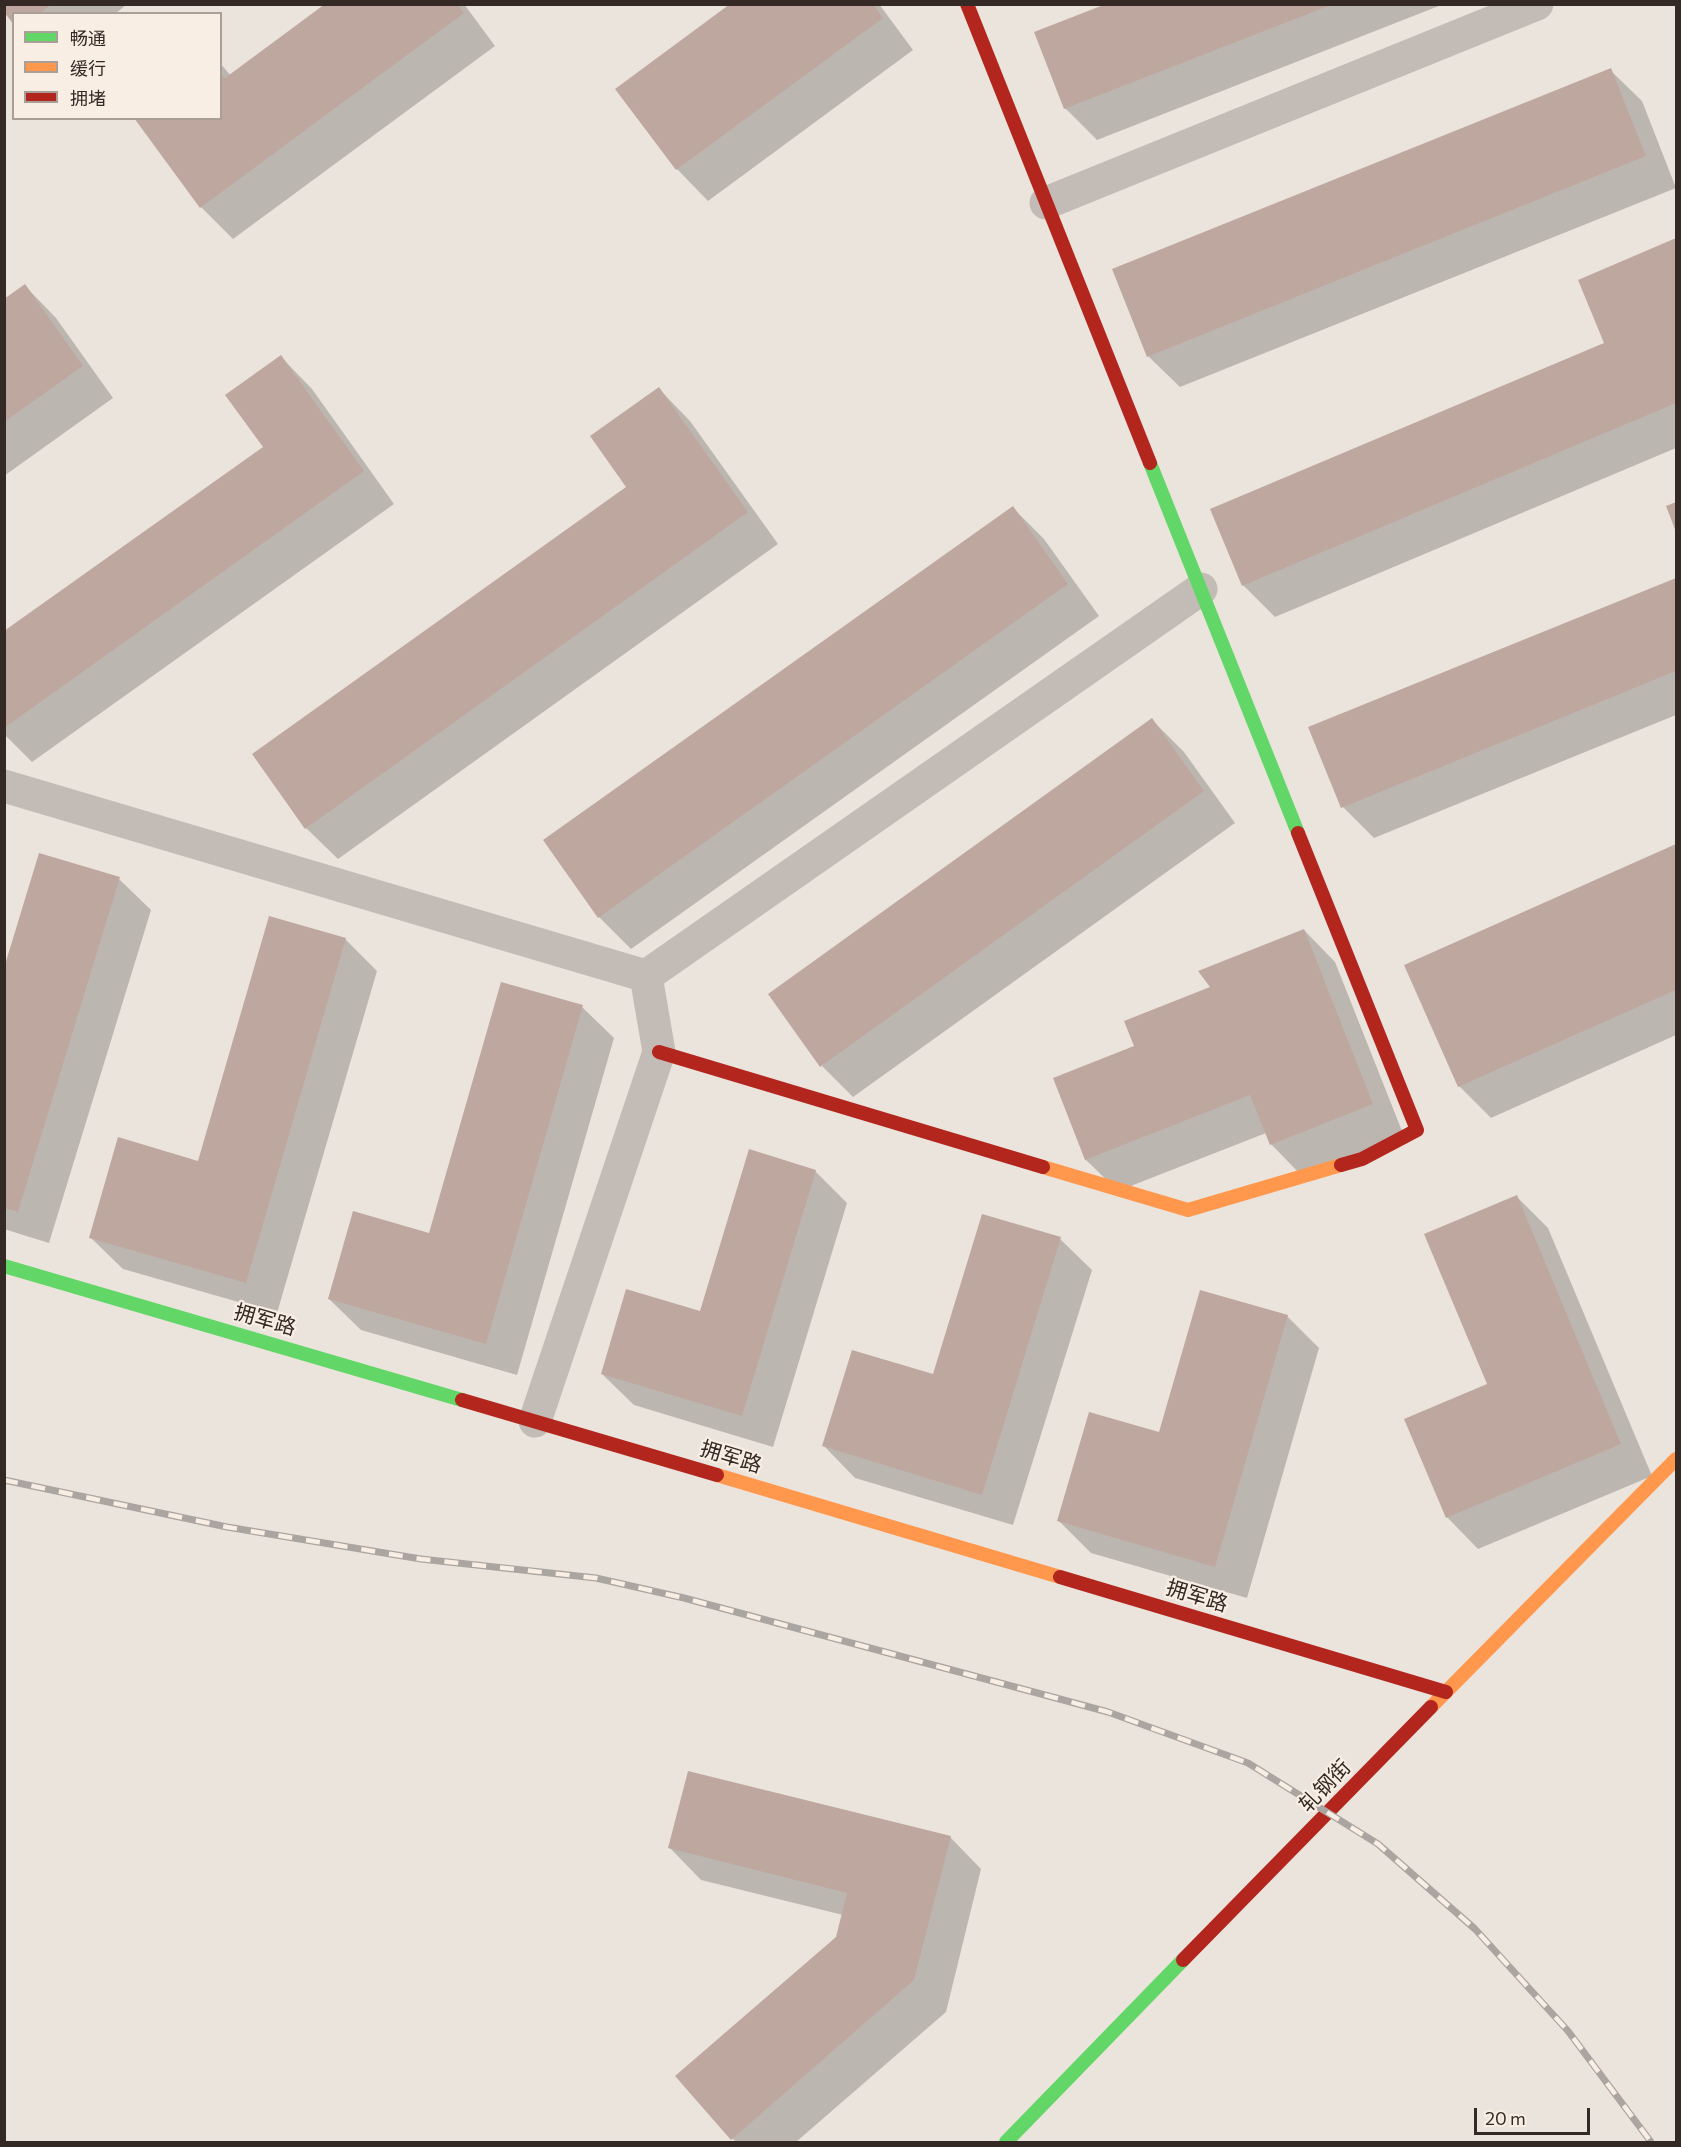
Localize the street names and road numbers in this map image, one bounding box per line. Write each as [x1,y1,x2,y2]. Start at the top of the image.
street label: 拥军路 [231,1299,299,1341]
street label: 拥军路 [697,1436,765,1478]
street label: 拥军路 [1163,1575,1231,1617]
street label: 轧钢街 [1294,1755,1356,1817]

